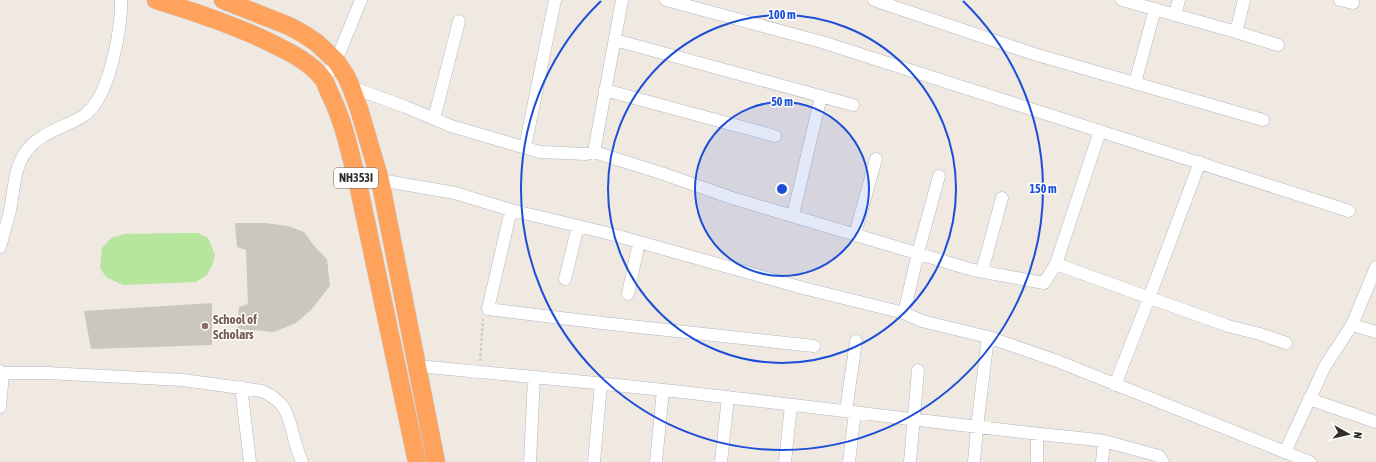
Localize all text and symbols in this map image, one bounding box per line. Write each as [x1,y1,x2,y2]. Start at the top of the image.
text: 100 m [768,8,796,22]
text: 50 m [771,95,793,109]
road number: NH353I [334,168,378,188]
centre of rings [775,182,789,196]
text: 150 m [1029,182,1057,196]
place label: School of Scholars [213,312,257,342]
marker: School of Scholars [200,321,210,331]
north arrow [1328,414,1368,454]
text: N [1352,431,1364,439]

